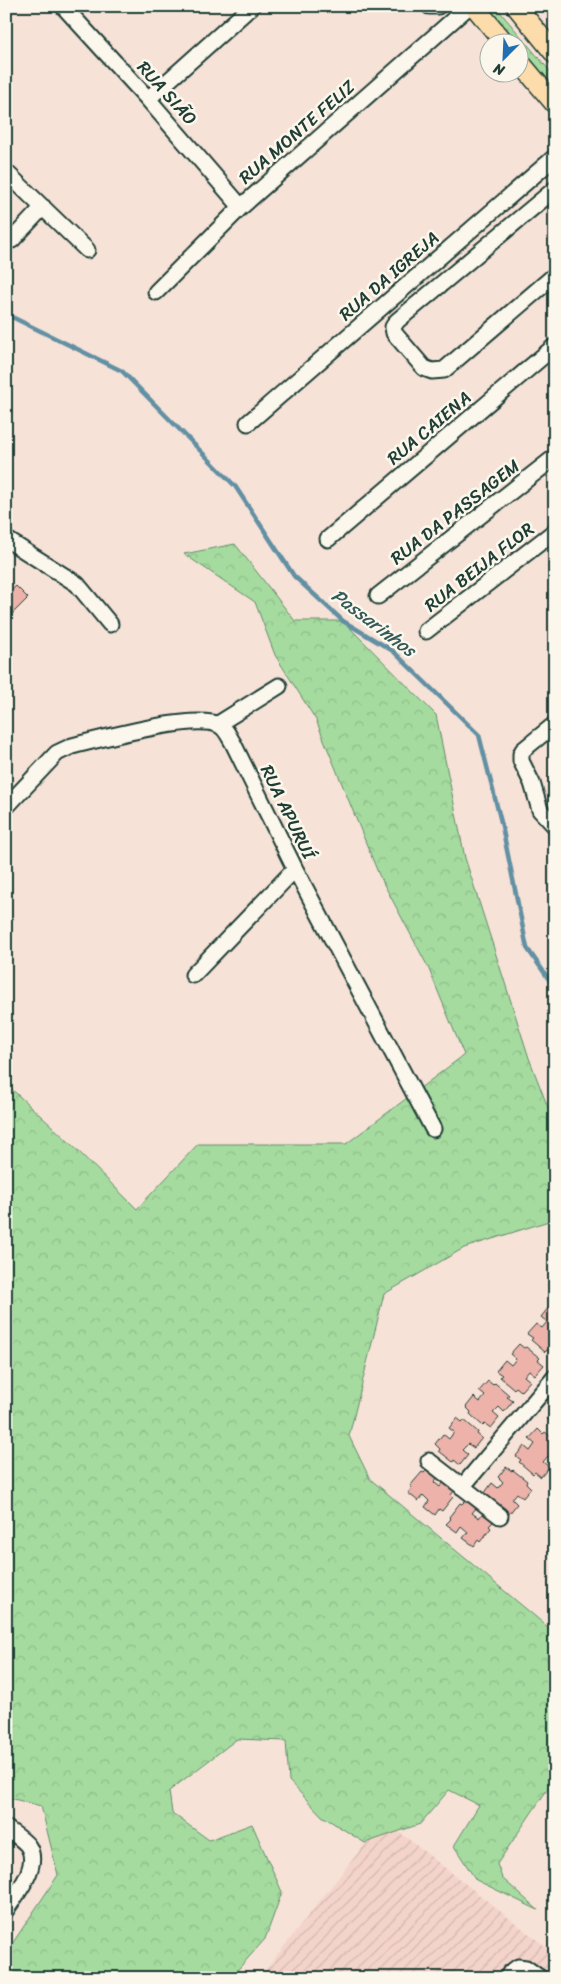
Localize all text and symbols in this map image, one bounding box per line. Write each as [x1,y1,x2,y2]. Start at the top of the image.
north arrow [478,32,528,82]
street label: RUA SIÃO [129,53,205,133]
text: N [489,56,509,83]
street label: RUA MONTE FELIZ [231,71,363,192]
street label: RUA DA IGREJA [331,223,447,329]
street label: RUA CAIENA [379,383,479,473]
street label: RUA DA PASSAGEM [383,451,527,573]
street label: RUA BEIJA FLOR [417,513,541,620]
water label: Passarinhos [324,580,425,667]
street label: RUA APURUÍ [251,759,326,867]

